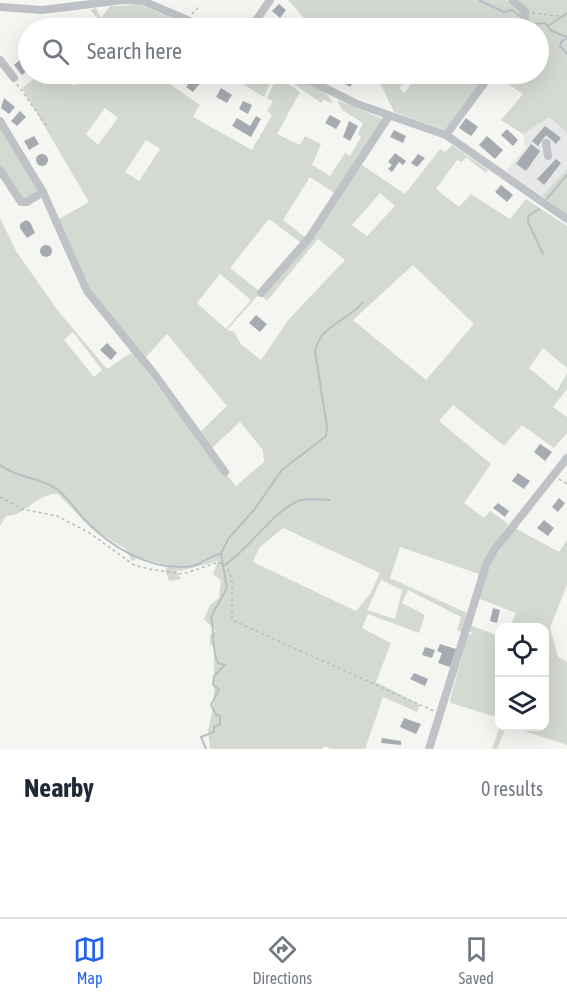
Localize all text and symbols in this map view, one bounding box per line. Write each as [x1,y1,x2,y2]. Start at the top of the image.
search box [18,18,549,84]
icon: search [39,35,72,68]
text: Search here [87,38,182,64]
map controls [495,623,549,731]
button: locate [495,623,549,677]
button: layers [495,677,549,731]
text: Nearby [24,773,94,803]
text: 0 results [481,777,543,800]
tab: Map [73,933,106,987]
tab: Directions [252,933,312,987]
tab: Saved [458,933,494,987]

